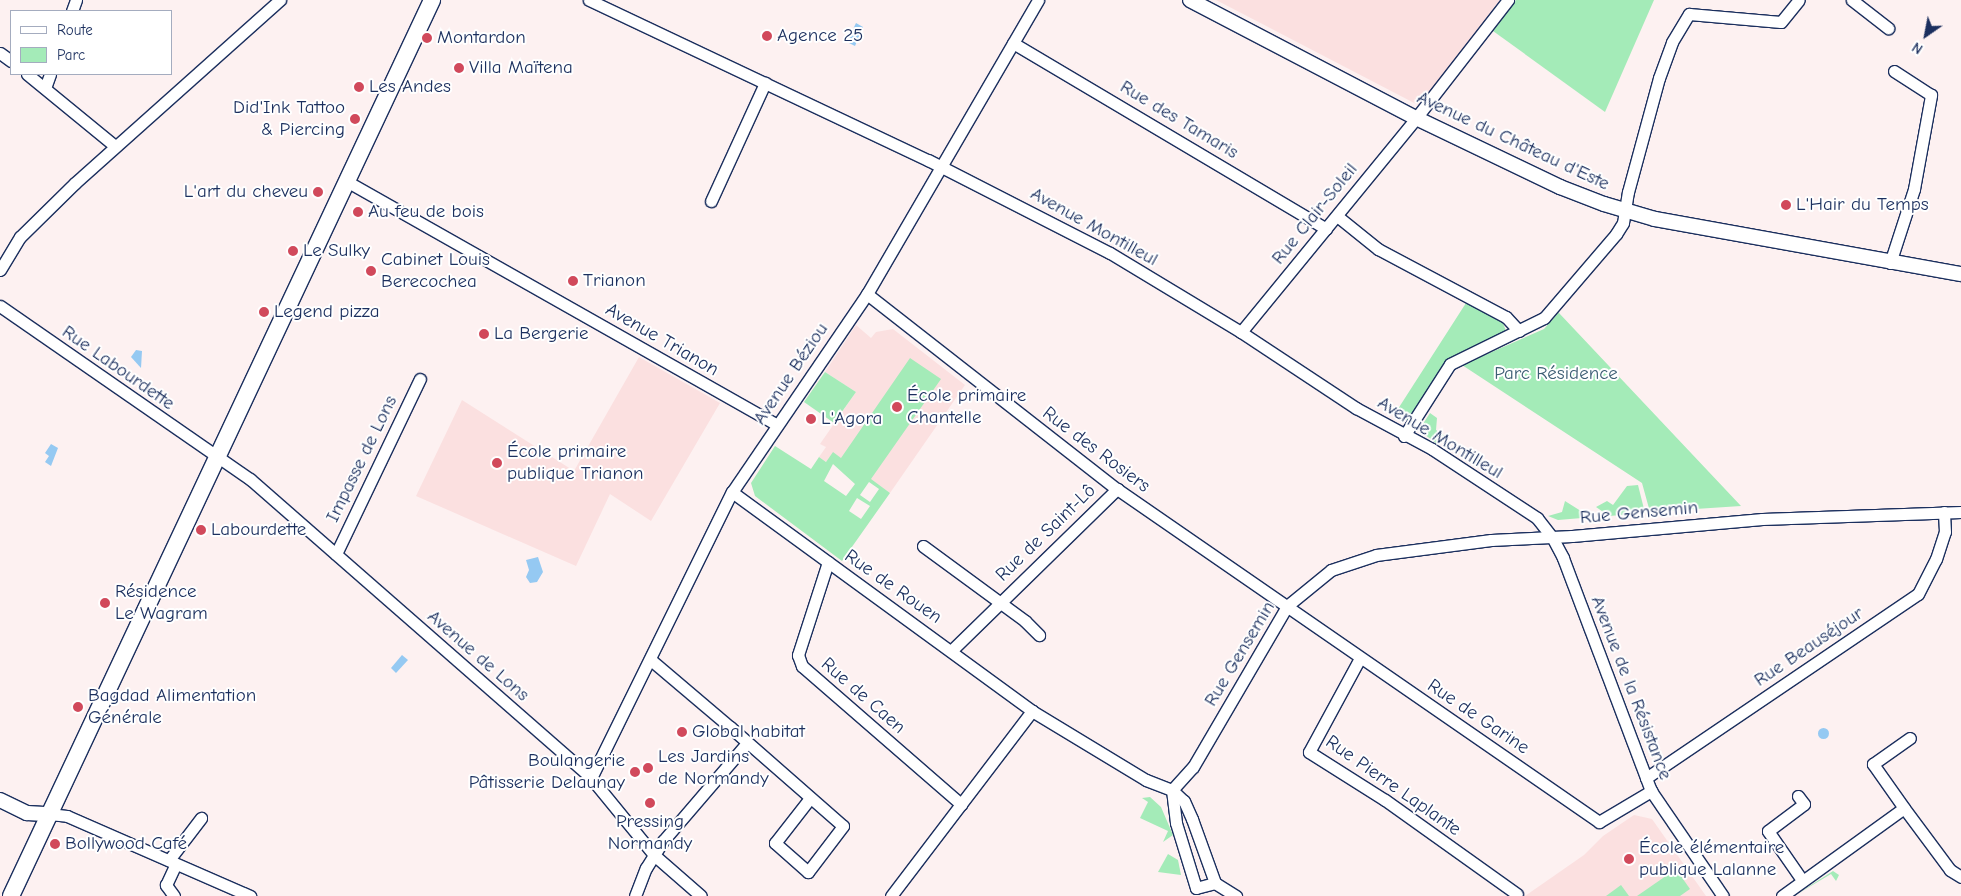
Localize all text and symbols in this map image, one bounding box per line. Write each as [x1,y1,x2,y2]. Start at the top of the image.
legend [10,10,172,75]
north arrow [1901,10,1951,60]
text: Route [57,21,93,39]
place label: Agence 25 [777,25,863,47]
place label: Montardon [437,27,526,49]
marker: Agence 25 [761,30,773,42]
marker: Montardon [421,32,433,44]
text: N [1909,38,1926,58]
text: Parc [57,46,85,64]
place label: Villa Maïtena [469,57,573,79]
marker: Villa Maïtena [453,62,465,74]
place label: Les Andes [369,76,451,98]
street label: Rue des Tamaris [1116,76,1242,164]
marker: Les Andes [353,81,365,93]
street label: Avenue du Château d'Este [1413,86,1613,196]
place label: Did'Ink Tattoo & Piercing [233,97,345,141]
marker: Did'Ink Tattoo & Piercing [349,113,361,125]
street label: Rue Clair-Soleil [1267,159,1363,269]
place label: L'art du cheveu [184,181,308,203]
street label: Avenue Montilleul [1026,183,1162,271]
marker: L'art du cheveu [312,186,324,198]
place label: L'Hair du Temps [1796,194,1929,216]
marker: L'Hair du Temps [1780,199,1792,211]
place label: Au feu de bois [368,201,484,223]
marker: Au feu de bois [352,206,364,218]
place label: Le Sulky [303,240,370,262]
marker: Le Sulky [287,245,299,257]
place label: Cabinet Louis Berecochea [381,249,490,293]
marker: Cabinet Louis Berecochea [365,265,377,277]
place label: Trianon [583,270,646,292]
marker: Trianon [567,275,579,287]
street label: Avenue Trianon [601,298,723,382]
place label: Legend pizza [274,301,379,323]
marker: Legend pizza [258,306,270,318]
street label: Avenue Béziou [749,319,833,429]
street label: Rue Labourdette [57,321,179,415]
place label: La Bergerie [494,323,589,345]
marker: La Bergerie [478,328,490,340]
park label: Parc Résidence [1494,363,1618,385]
place label: École primaire Chantelle [907,385,1026,429]
street label: Impasse de Lons [321,392,403,526]
street label: Avenue Montilleul [1373,392,1507,484]
marker: École primaire Chantelle [891,401,903,413]
street label: Rue des Rosiers [1038,402,1154,498]
place label: L'Agora [821,408,882,430]
marker: L'Agora [805,413,817,425]
place label: École primaire publique Trianon [507,441,643,485]
marker: École primaire publique Trianon [491,457,503,469]
street label: Rue de Saint-Lô [991,480,1101,586]
street label: Rue Gensemin [1579,496,1699,530]
place label: Labourdette [211,519,306,541]
marker: Labourdette [195,524,207,536]
street label: Rue de Rouen [840,545,946,629]
place label: Résidence Le Wagram [115,581,208,625]
street label: Avenue de la Résistance [1585,593,1677,783]
marker: Résidence Le Wagram [99,597,111,609]
street label: Rue Gensemin [1200,597,1280,711]
street label: Rue Beauséjour [1750,602,1868,692]
street label: Avenue de Lons [422,605,534,707]
street label: Rue de Caen [816,653,910,739]
street label: Rue de Garine [1423,675,1533,759]
place label: Bagdad Alimentation Générale [88,685,256,729]
marker: Bagdad Alimentation Générale [72,701,84,713]
place label: Global habitat [692,721,805,743]
marker: Global habitat [676,726,688,738]
street label: Rue Pierre Laplante [1321,731,1465,841]
place label: Les Jardins de Normandy [658,746,769,790]
place label: Boulangerie Pâtisserie Delaunay [469,750,625,794]
marker: Les Jardins de Normandy [642,762,654,774]
marker: Boulangerie Pâtisserie Delaunay [629,766,641,778]
marker: Pressing Normandy [644,797,656,809]
place label: Pressing Normandy [608,811,692,855]
place label: Bollywood Café [65,833,187,855]
place label: École élémentaire publique Lalanne [1639,837,1784,881]
marker: Bollywood Café [49,838,61,850]
marker: École élémentaire publique Lalanne [1623,853,1635,865]

